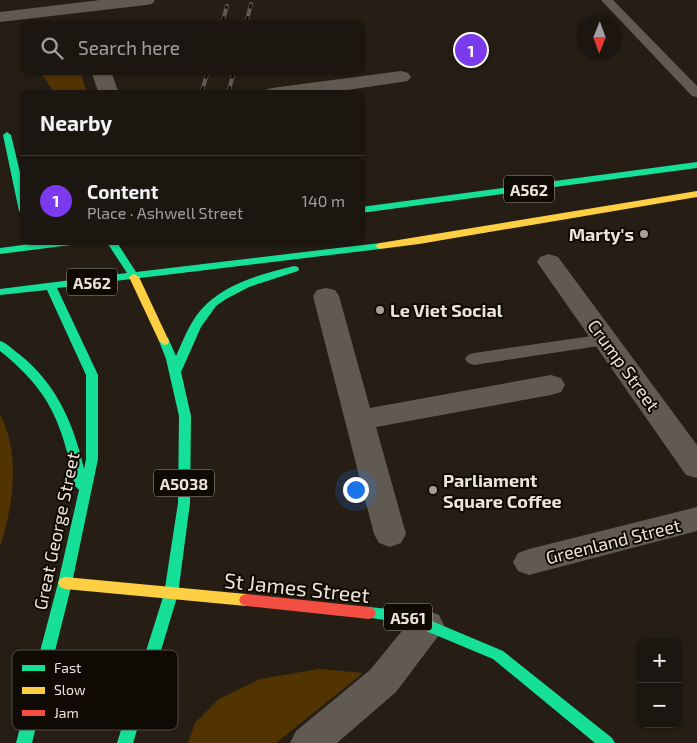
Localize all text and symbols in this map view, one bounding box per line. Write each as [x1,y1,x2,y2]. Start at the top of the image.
north arrow [577,15,622,60]
search box [20,20,365,75]
pin: 1 [455,31,487,69]
icon: search [38,34,66,62]
text: Search here [78,36,180,59]
text: Nearby [40,110,112,135]
road number: A562 [504,175,554,202]
text: Content [87,180,159,203]
text: 1 [53,191,59,210]
text: 140 m [302,191,345,210]
text: Place · Ashwell Street [87,203,243,222]
place label: Marty's [569,223,634,245]
marker: Marty's [638,228,650,240]
road number: A562 [67,268,117,296]
place label: Le Viet Social [390,299,503,321]
marker: Le Viet Social [374,304,386,316]
street label: Crump Street [583,315,665,415]
street label: Great George Street [29,450,83,612]
road number: A5038 [154,469,214,496]
place label: Parliament Square Coffee [443,469,562,512]
your location [343,477,369,503]
marker: Parliament Square Coffee [427,484,439,496]
street label: Greenland Street [543,514,683,568]
street label: St James Street [223,567,371,607]
road number: A561 [384,604,432,630]
map controls [637,638,682,728]
button: + [637,638,682,683]
legend [12,650,178,730]
text: Fast [54,659,81,676]
text: Slow [54,681,86,698]
button: − [637,683,682,728]
text: Jam [54,704,79,721]

